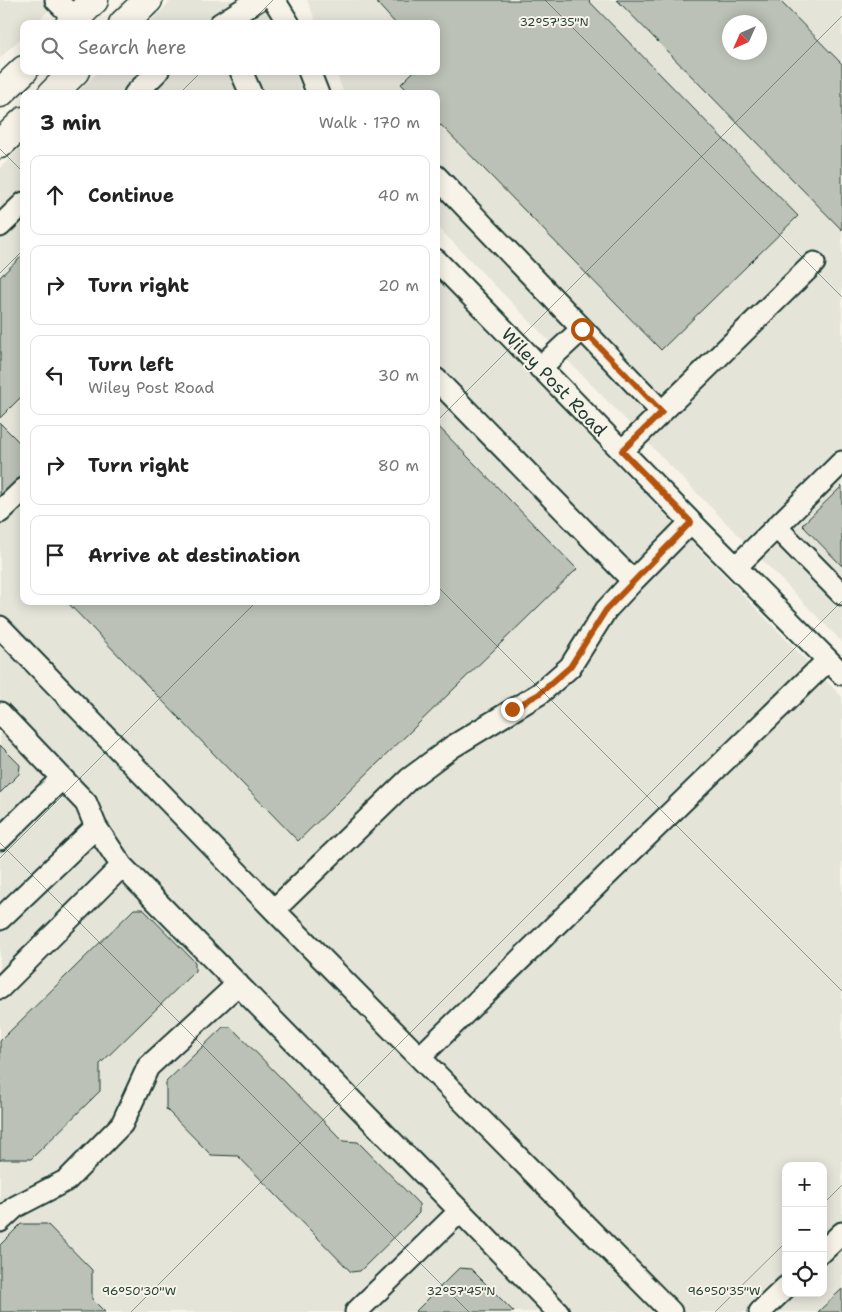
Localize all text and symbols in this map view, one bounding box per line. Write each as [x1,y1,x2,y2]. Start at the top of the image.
text: 32°57'35"N [519,14,589,30]
north arrow [722,15,767,60]
search box [20,20,440,75]
icon: search [38,34,66,62]
text: Search here [78,35,187,60]
text: 3 min [40,109,101,137]
text: Walk · 170 m [319,112,420,133]
icon: ahead [41,181,69,209]
text: Continue [88,183,174,208]
text: 40 m [377,185,419,206]
icon: right [41,271,69,299]
text: Turn right [88,273,189,298]
text: 20 m [378,275,419,296]
route start [571,318,594,341]
street label: Wiley Post Road [496,322,612,442]
text: Turn left [88,352,174,377]
icon: left [41,361,69,389]
text: 30 m [378,365,419,386]
text: Wiley Post Road [88,377,215,398]
icon: right [41,451,69,479]
text: Turn right [88,453,189,478]
text: 80 m [378,455,419,476]
icon: arrive [41,541,69,569]
text: Arrive at destination [88,543,300,568]
route end [501,698,524,721]
map controls [782,1162,827,1297]
button: + [782,1162,827,1207]
button: − [782,1207,827,1252]
button: locate [782,1252,827,1297]
text: 96°50'30"W [102,1283,176,1299]
text: 32°57'45"N [426,1283,496,1299]
text: 96°50'35"W [687,1283,761,1299]

